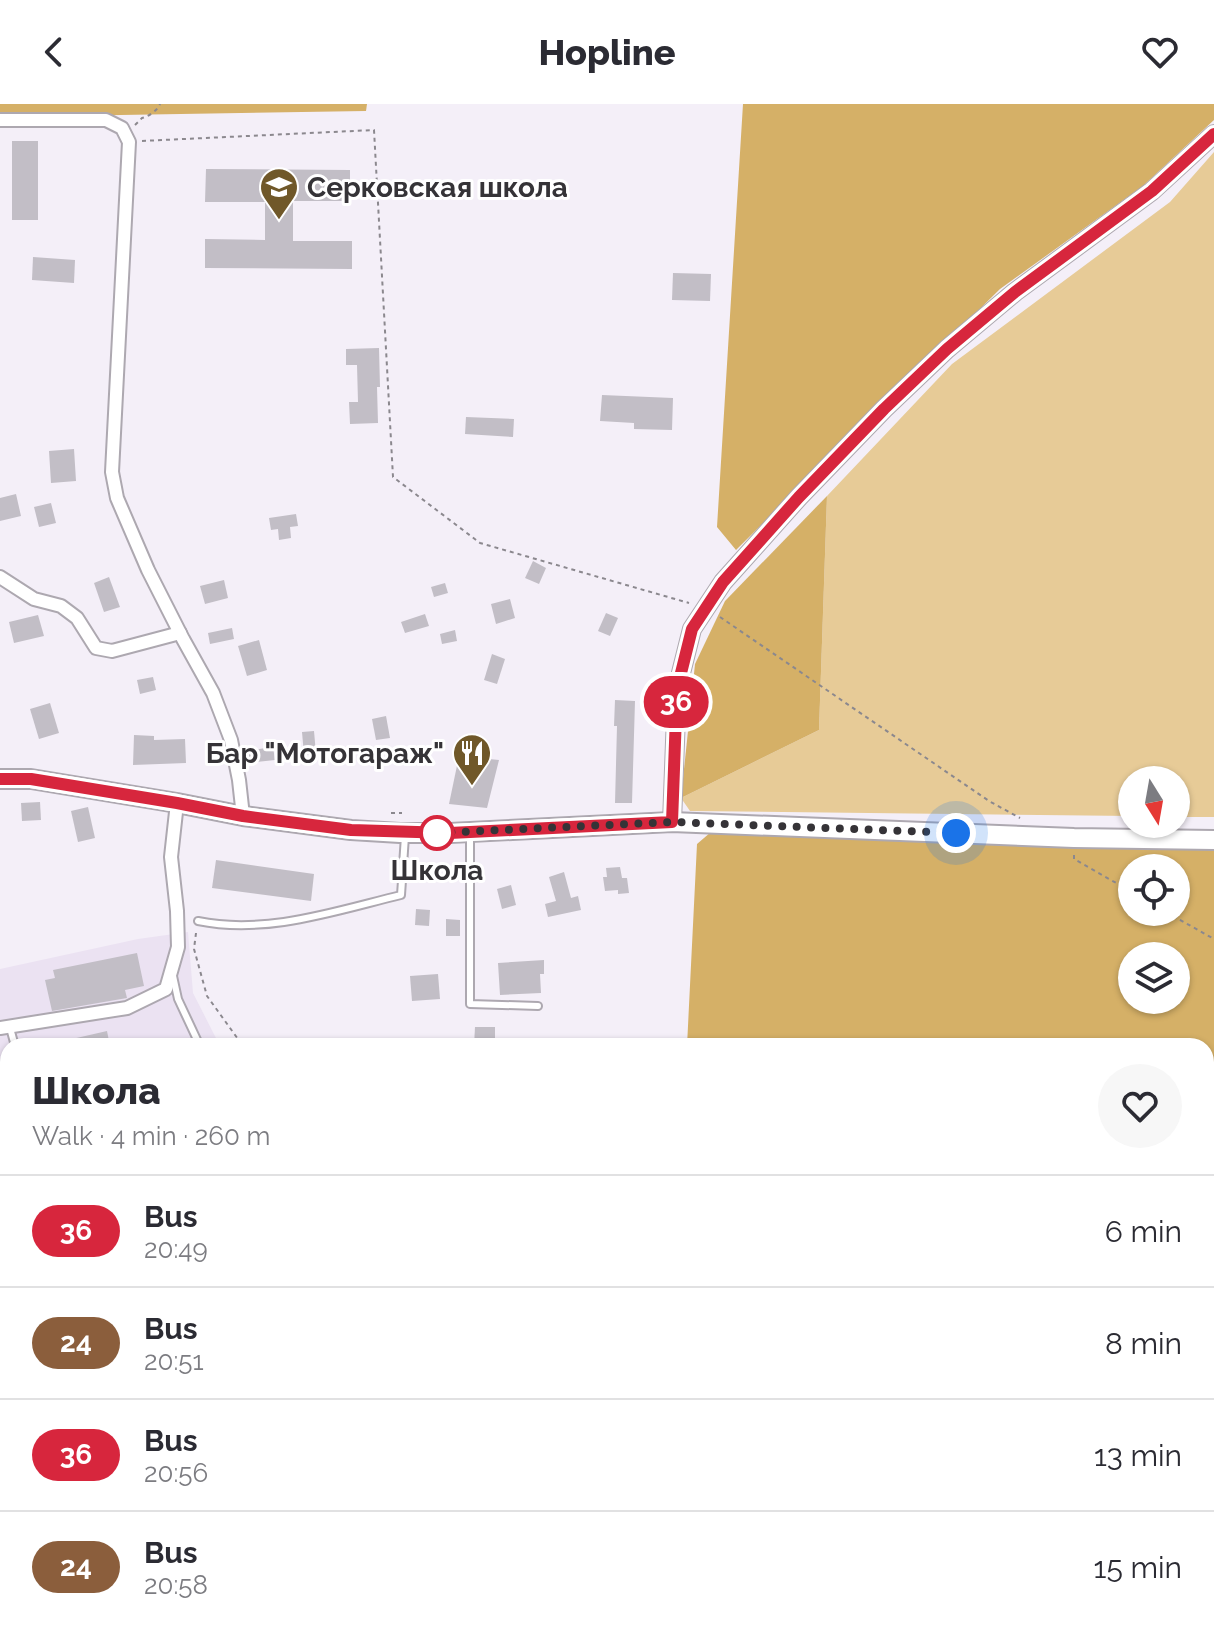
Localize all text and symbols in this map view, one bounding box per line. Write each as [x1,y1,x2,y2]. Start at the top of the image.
icon: back [32,30,76,74]
icon: heart [1138,30,1182,74]
text: Hopline [538,31,676,73]
school or university icon: Серковская школа [258,166,300,221]
place label: Серковская школа [307,171,568,204]
line badge: 36 [640,676,712,728]
text: 36 [660,685,692,718]
restaurant icon: Бар "Мотогараж" [451,732,493,787]
place label: Бар "Мотогараж" [206,737,444,770]
north arrow [1118,766,1190,838]
map controls [1118,766,1190,1014]
your location [936,813,976,853]
marker: Школа [420,816,454,850]
place label: Школа [391,854,483,887]
button: locate [1118,854,1190,926]
button: layers [1118,942,1190,1014]
button: heart [1098,1064,1182,1148]
text: Школа [32,1068,161,1113]
text: Walk · 4 min · 260 m [32,1121,270,1151]
text: Bus [144,1199,198,1234]
text: 36 [60,1214,92,1247]
text: 6 min [1105,1214,1182,1249]
text: 20:49 [144,1234,208,1264]
text: Bus [144,1311,198,1346]
text: 24 [60,1326,92,1359]
text: 8 min [1105,1326,1182,1361]
text: 20:51 [144,1346,204,1376]
text: Bus [144,1423,198,1458]
text: 36 [60,1438,92,1471]
text: 13 min [1094,1438,1182,1473]
text: 20:56 [144,1458,208,1488]
text: Bus [144,1535,198,1570]
text: 24 [60,1550,92,1583]
text: 15 min [1094,1550,1182,1585]
text: 20:58 [144,1570,208,1600]

